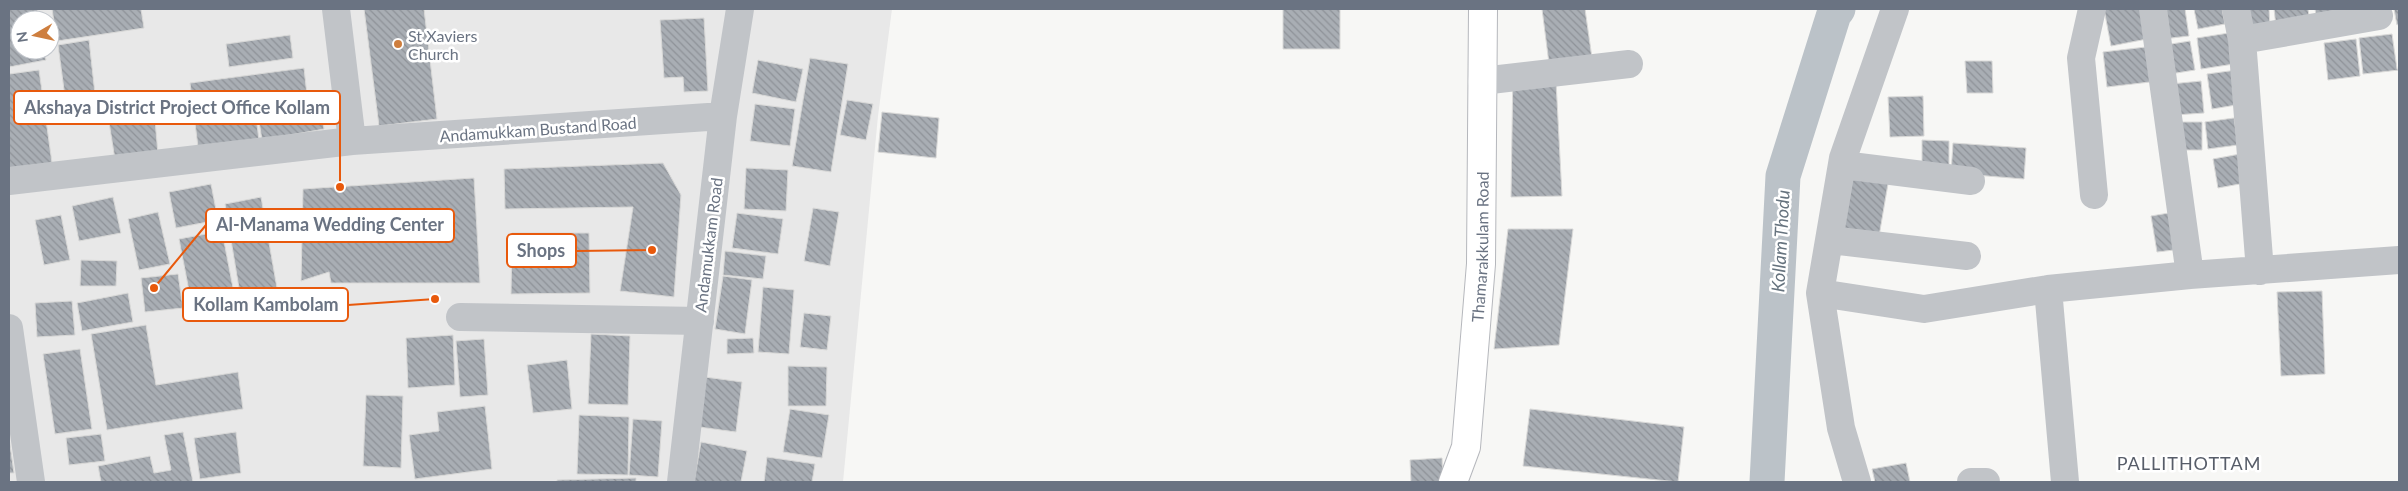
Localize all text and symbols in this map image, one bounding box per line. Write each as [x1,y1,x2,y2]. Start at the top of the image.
north arrow [10,10,60,60]
place label: St Xaviers Church [408,26,478,63]
text: N [12,30,31,44]
marker: St Xaviers Church [392,38,404,50]
callout: Akshaya District Project Office Kollam [14,91,340,124]
text: Akshaya District Project Office Kollam [23,96,330,118]
street label: Andamukkam Bustand Road [439,113,637,145]
street label: Thamarakkulam Road [1467,172,1491,323]
street label: Andamukkam Road [690,177,726,313]
water label: Kollam Thodu [1766,189,1794,293]
callout: Al-Manama Wedding Center [206,209,454,242]
text: Al-Manama Wedding Center [215,213,444,235]
callout: Shops [507,234,576,267]
text: Shops [517,239,565,261]
callout: Kollam Kambolam [183,288,348,321]
text: Kollam Kambolam [193,293,339,315]
district label: PALLITHOTTAM [2117,452,2261,474]

